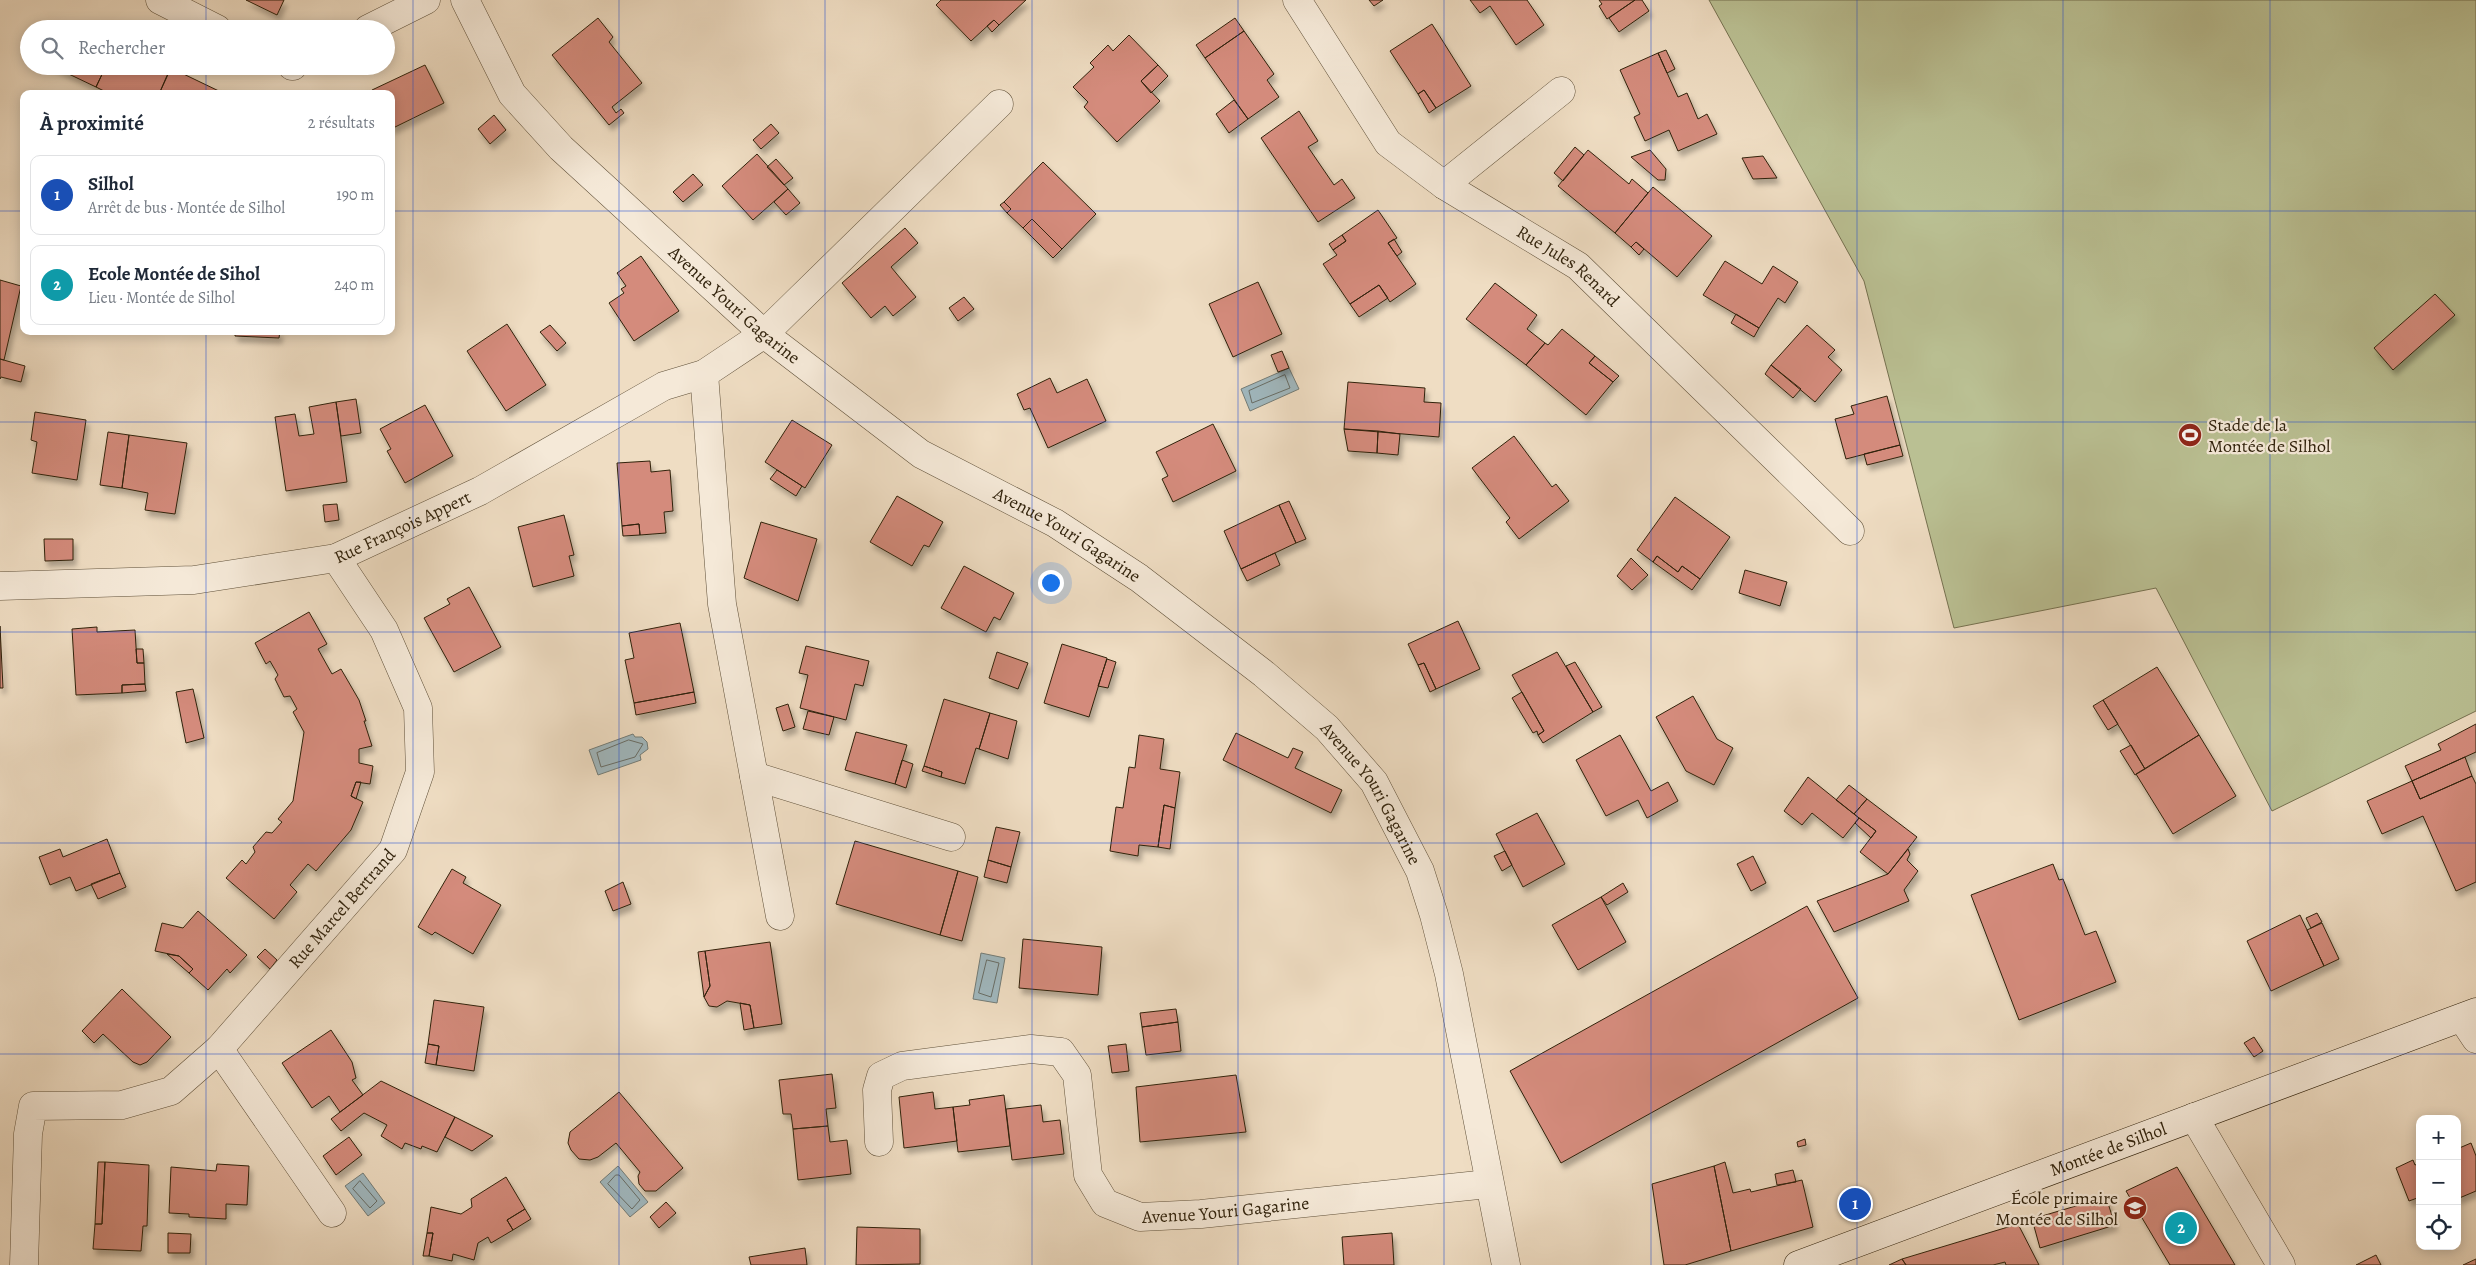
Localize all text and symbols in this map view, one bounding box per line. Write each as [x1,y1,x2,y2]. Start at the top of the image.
search box [20,20,395,75]
icon: search [38,34,66,62]
text: Rechercher [78,35,165,61]
text: À proximité [40,109,144,137]
text: 2 résultats [308,112,375,134]
text: Silhol [88,171,134,197]
text: 1 [54,184,60,206]
text: 190 m [336,184,374,206]
text: Arrêt de bus · Montée de Silhol [88,197,285,219]
street label: Rue Jules Renard [1512,220,1625,312]
street label: Avenue Youri Gagarine [663,240,805,369]
text: Ecole Montée de Sihol [88,261,260,287]
text: 2 [53,274,61,296]
text: 240 m [334,274,374,296]
text: Lieu · Montée de Silhol [88,287,235,309]
place label: Stade de la Montée de Silhol [2208,413,2331,458]
sports icon: Stade de la Montée de Silhol [2177,422,2203,448]
street label: Avenue Youri Gagarine [989,481,1145,588]
street label: Rue François Appert [330,485,475,569]
your location [1038,570,1064,596]
street label: Avenue Youri Gagarine [1314,716,1427,869]
street label: Rue Marcel Bertrand [283,843,401,973]
map controls [2416,1115,2461,1250]
button: + [2416,1115,2461,1160]
street label: Montée de Silhol [2046,1116,2170,1182]
button: − [2416,1160,2461,1205]
pin: 1 [1839,1185,1871,1223]
place label: École primaire Montée de Silhol [1996,1186,2119,1231]
street label: Avenue Youri Gagarine [1140,1191,1310,1229]
school or university icon: École primaire Montée de Silhol [2122,1195,2148,1221]
button: locate [2416,1205,2461,1250]
pin: 2 [2165,1209,2197,1247]

